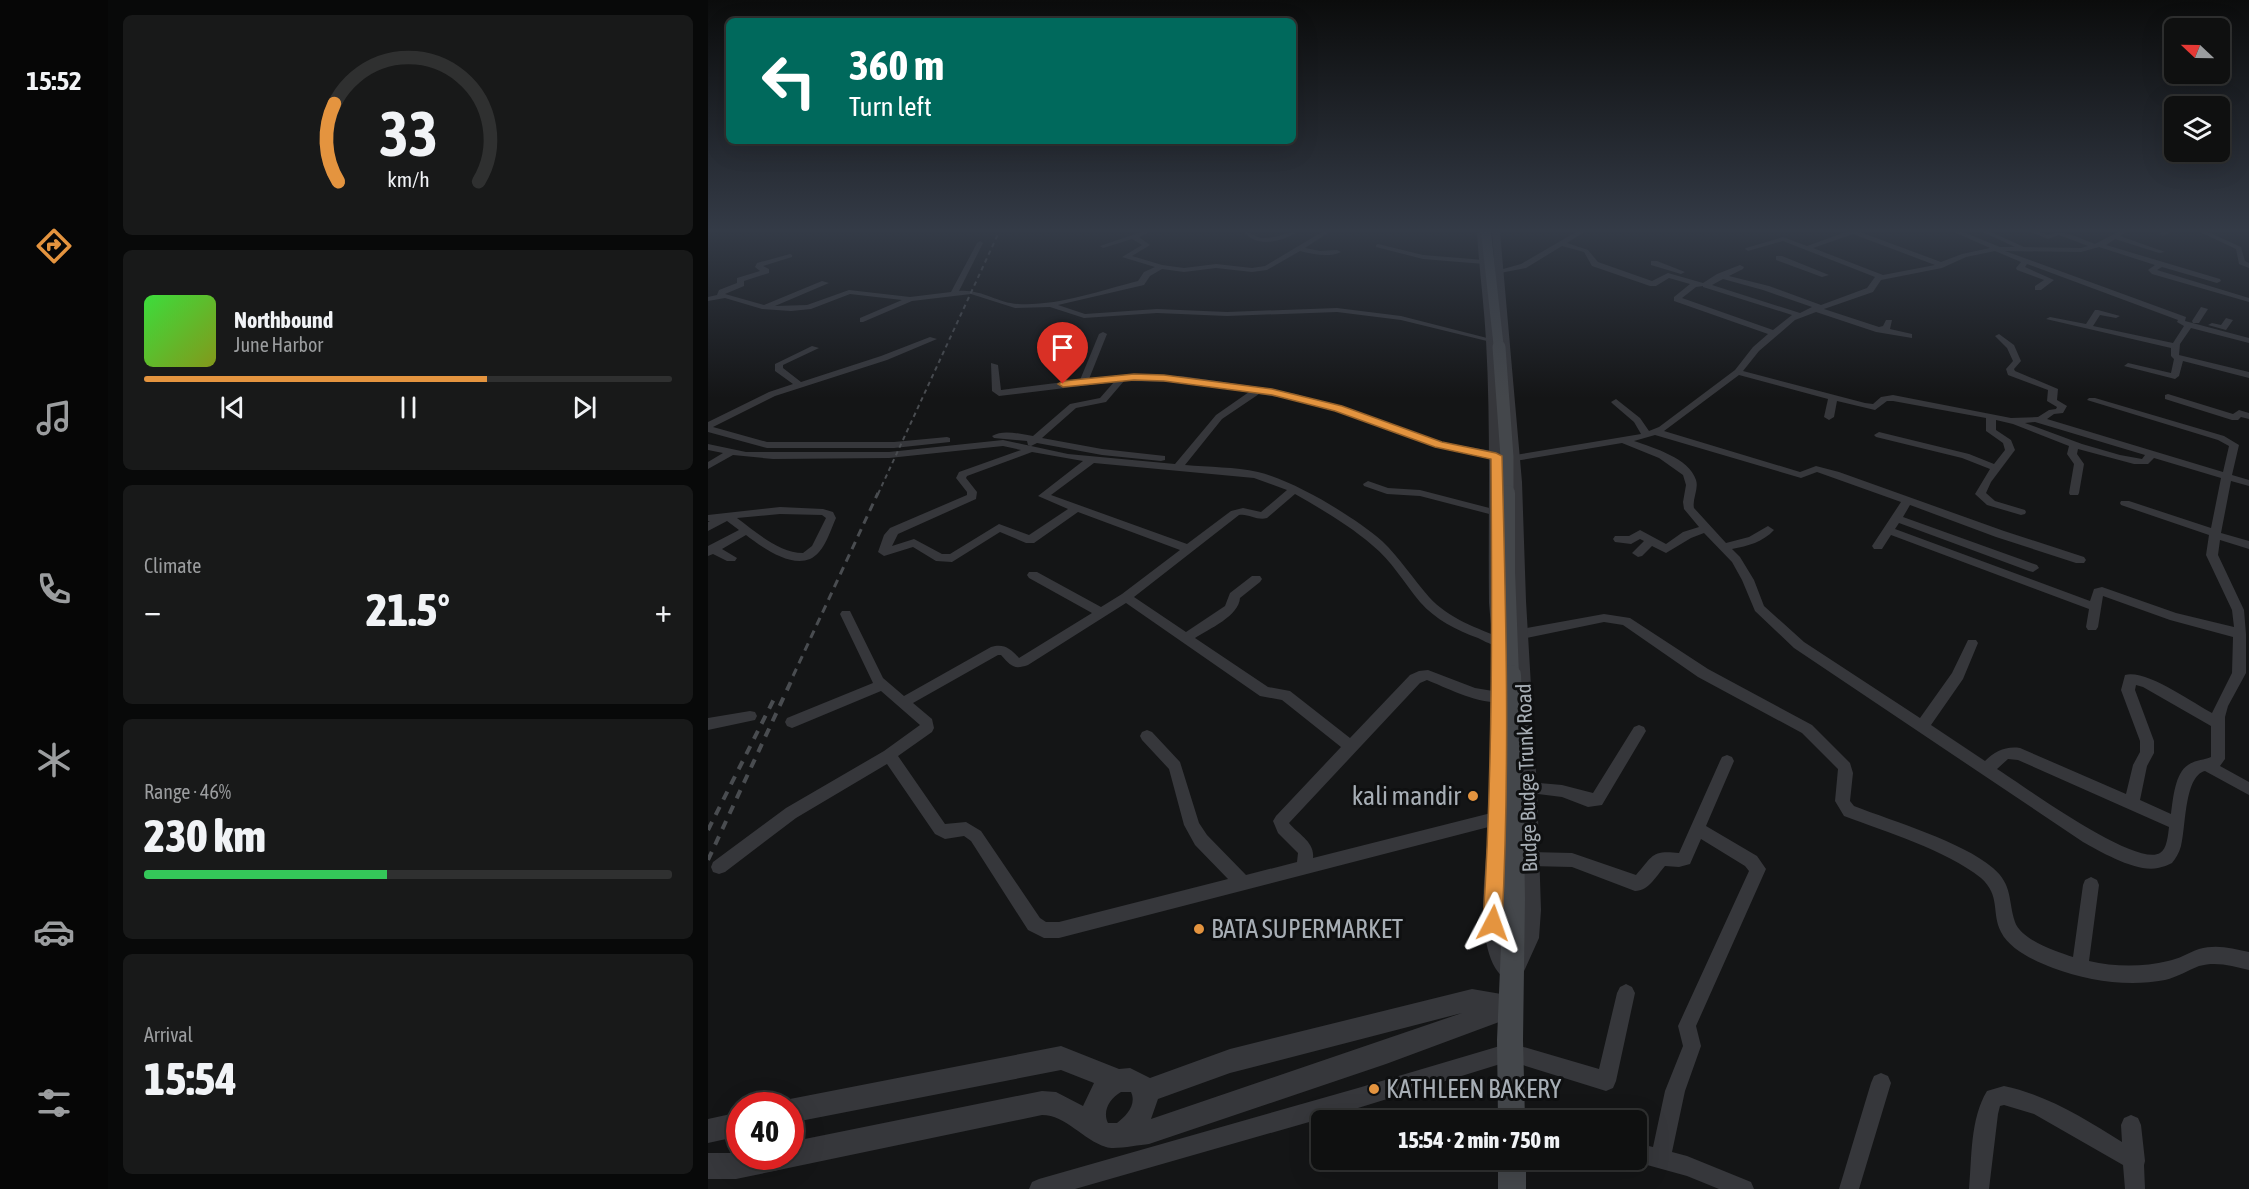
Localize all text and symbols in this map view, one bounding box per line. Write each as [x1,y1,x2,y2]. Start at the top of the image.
north arrow [2164,18,2230,84]
map controls [2164,18,2230,162]
text: 360 m [849,41,944,89]
icon: left [750,42,828,120]
text: 15:52 [26,65,82,96]
text: Turn left [849,91,932,122]
button: layers [2164,96,2230,162]
text: 33 [379,98,437,169]
text: km/h [387,167,429,192]
icon: directions [33,225,75,267]
text: Northbound [234,307,333,333]
pin [1037,322,1088,384]
icon: arrive [1046,331,1079,364]
text: June Harbor [234,333,323,356]
icon: previous [216,391,249,424]
icon: pause [392,391,425,424]
icon: next [568,391,601,424]
icon: music [33,397,75,439]
text: Climate [144,554,201,577]
icon: phone [33,568,75,610]
text: 21.5° [366,584,450,636]
text: − [144,591,161,629]
text: + [655,591,672,629]
street label: Budge Budge Trunk Road [1511,683,1541,873]
icon: climate [33,739,75,781]
text: Range · 46% [144,780,231,803]
place label: kali mandir [1352,781,1461,811]
marker: kali mandir [1466,789,1480,803]
text: 230 km [144,810,266,862]
position arrow [1461,891,1525,955]
icon: car [33,911,75,953]
place label: BATA SUPERMARKET [1211,914,1404,944]
marker: BATA SUPERMARKET [1192,922,1206,936]
text: Arrival [144,1023,193,1046]
text: 15:54 [144,1053,237,1105]
place label: KATHLEEN BAKERY [1386,1074,1562,1104]
icon: filters [33,1082,75,1124]
marker: KATHLEEN BAKERY [1367,1082,1381,1096]
speed limit sign: 40 [726,1092,804,1170]
text: 15:54 · 2 min · 750 m [1398,1127,1560,1153]

